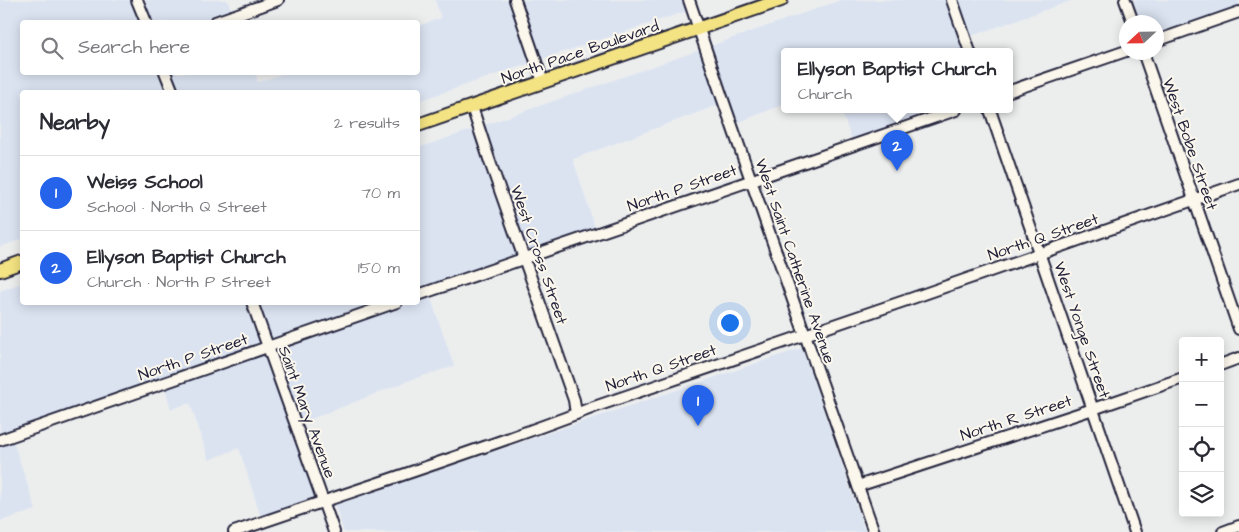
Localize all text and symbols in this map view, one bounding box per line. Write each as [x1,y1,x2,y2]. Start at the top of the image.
street label: North Pace Boulevard [498,15,662,89]
north arrow [1119,15,1164,60]
search box [20,20,420,75]
icon: search [38,34,66,62]
text: Search here [78,34,190,61]
popup [781,48,1013,113]
text: Ellyson Baptist Church [798,56,996,83]
street label: West Bobe Street [1157,75,1223,214]
text: Church [798,83,852,105]
text: Nearby [40,108,110,137]
text: 2 results [334,112,400,134]
pin: 2 [881,130,913,171]
street label: West Saint Catherine Avenue [750,156,841,367]
street label: North P Street [624,159,740,217]
text: Weiss School [87,169,203,196]
text: 1 [55,182,57,204]
text: 70 m [361,182,400,204]
street label: West Cross Street [505,183,573,328]
text: School · North Q Street [87,196,267,218]
street label: North Q Street [985,208,1102,266]
text: Ellyson Baptist Church [87,244,286,271]
text: 2 [51,257,61,279]
text: 150 m [358,257,400,279]
street label: West Yonge Street [1047,259,1116,402]
text: Church · North P Street [87,271,271,293]
your location [717,310,743,336]
street label: North P Street [135,328,251,386]
map controls [1179,337,1224,517]
button: + [1179,337,1224,382]
street label: North Q Street [603,339,720,397]
street label: Saint Mary Avenue [272,343,341,482]
button: − [1179,382,1224,427]
pin: 1 [682,385,714,426]
street label: North R Street [958,389,1075,446]
button: locate [1179,427,1224,472]
button: layers [1179,472,1224,517]

